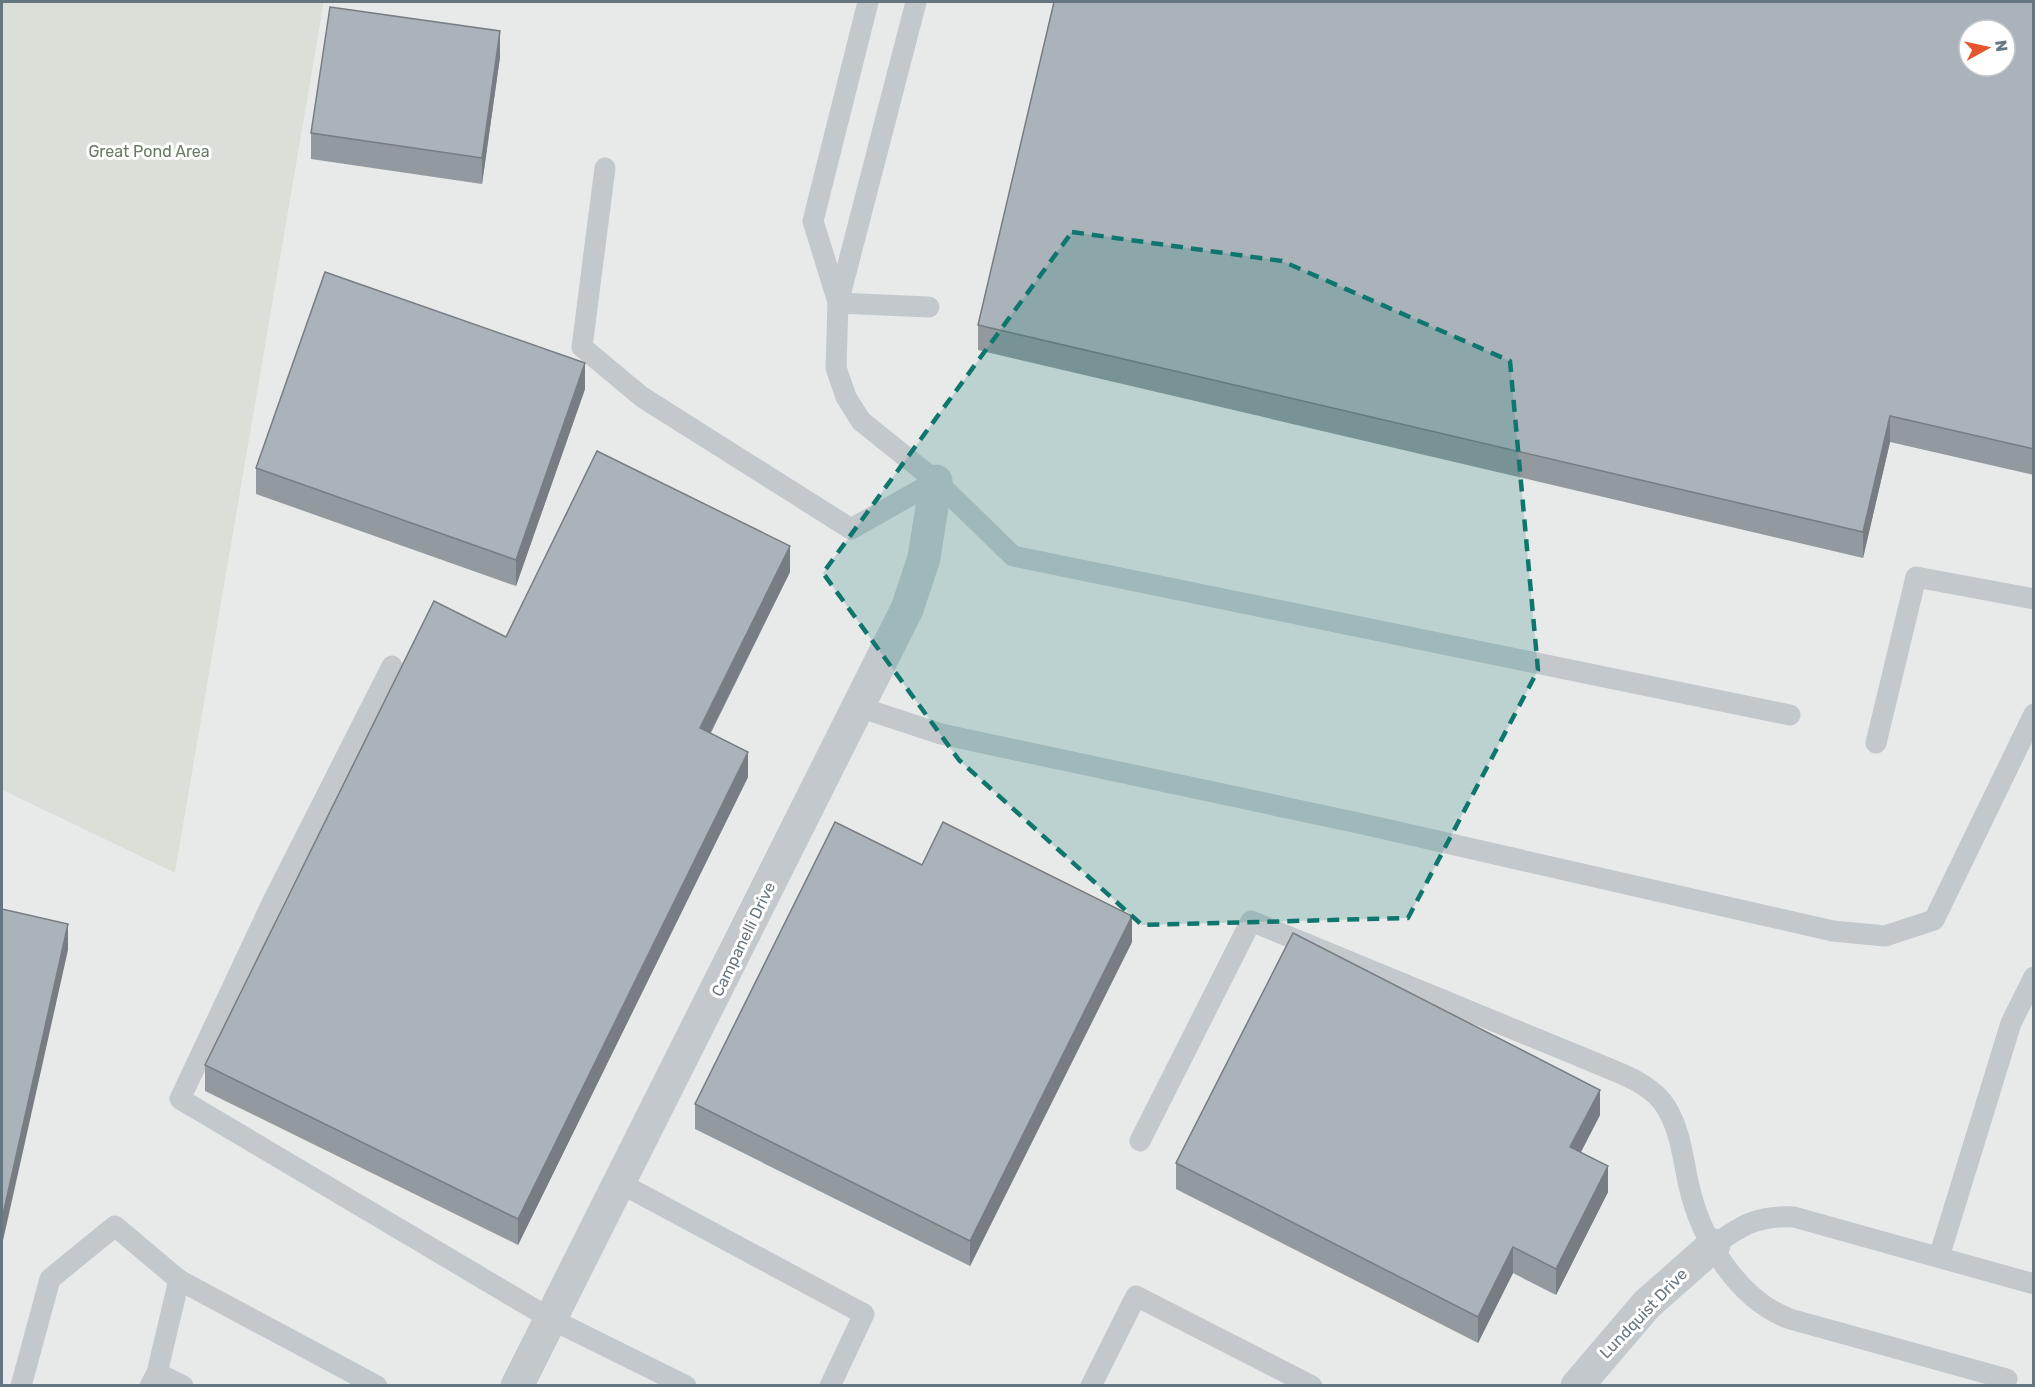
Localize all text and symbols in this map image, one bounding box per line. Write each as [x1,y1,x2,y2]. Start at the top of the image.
north arrow [1957,18,2017,78]
text: N [1991,39,2012,53]
park label: Great Pond Area [88,142,210,161]
street label: Campanelli Drive [708,879,779,999]
street label: Lundquist Drive [1596,1264,1691,1362]

